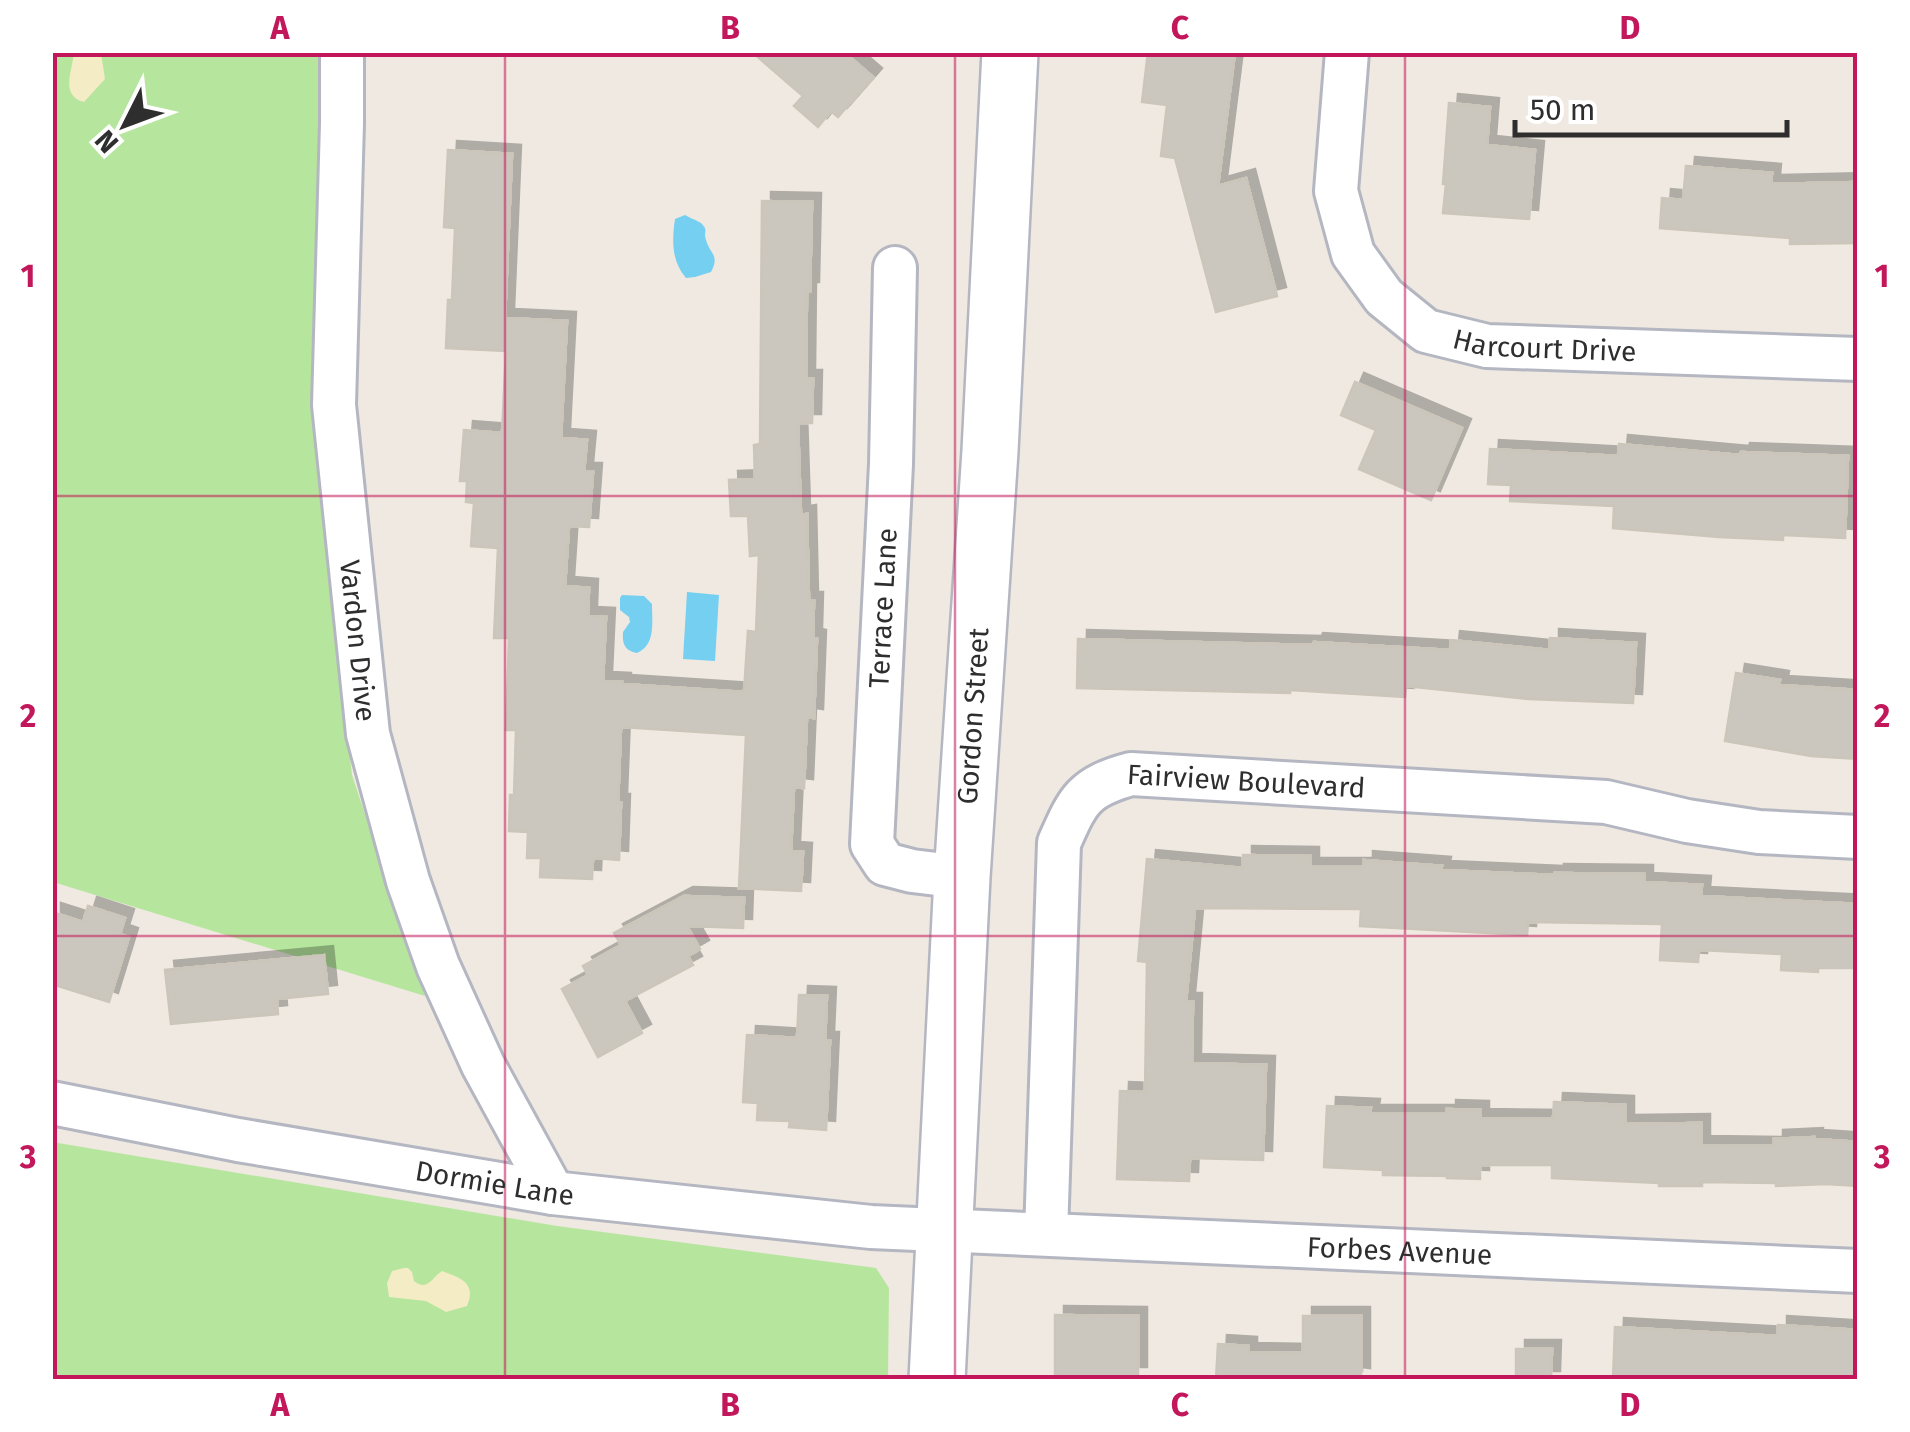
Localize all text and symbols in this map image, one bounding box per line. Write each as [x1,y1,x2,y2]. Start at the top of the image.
text: A [270,9,291,47]
text: B [720,9,740,47]
text: C [1171,9,1190,47]
text: D [1620,9,1640,47]
north arrow [75,75,175,175]
scale bar [1515,75,1788,137]
text: 50 m [1530,92,1595,128]
text: N [88,123,125,159]
text: 1 [21,257,35,295]
text: 1 [1875,257,1889,295]
street label: Harcourt Drive [1450,322,1637,368]
street label: Terrace Lane [862,527,904,689]
street label: Vardon Drive [334,558,383,723]
street label: Gordon Street [950,626,995,805]
text: 2 [20,697,36,735]
text: 2 [1874,697,1890,735]
street label: Fairview Boulevard [1126,757,1366,804]
text: 3 [19,1138,36,1176]
text: 3 [1873,1138,1890,1176]
street label: Dormie Lane [413,1154,576,1212]
street label: Forbes Avenue [1306,1230,1493,1271]
text: A [270,1386,291,1424]
text: B [720,1386,740,1424]
text: C [1171,1386,1190,1424]
text: D [1620,1386,1640,1424]

